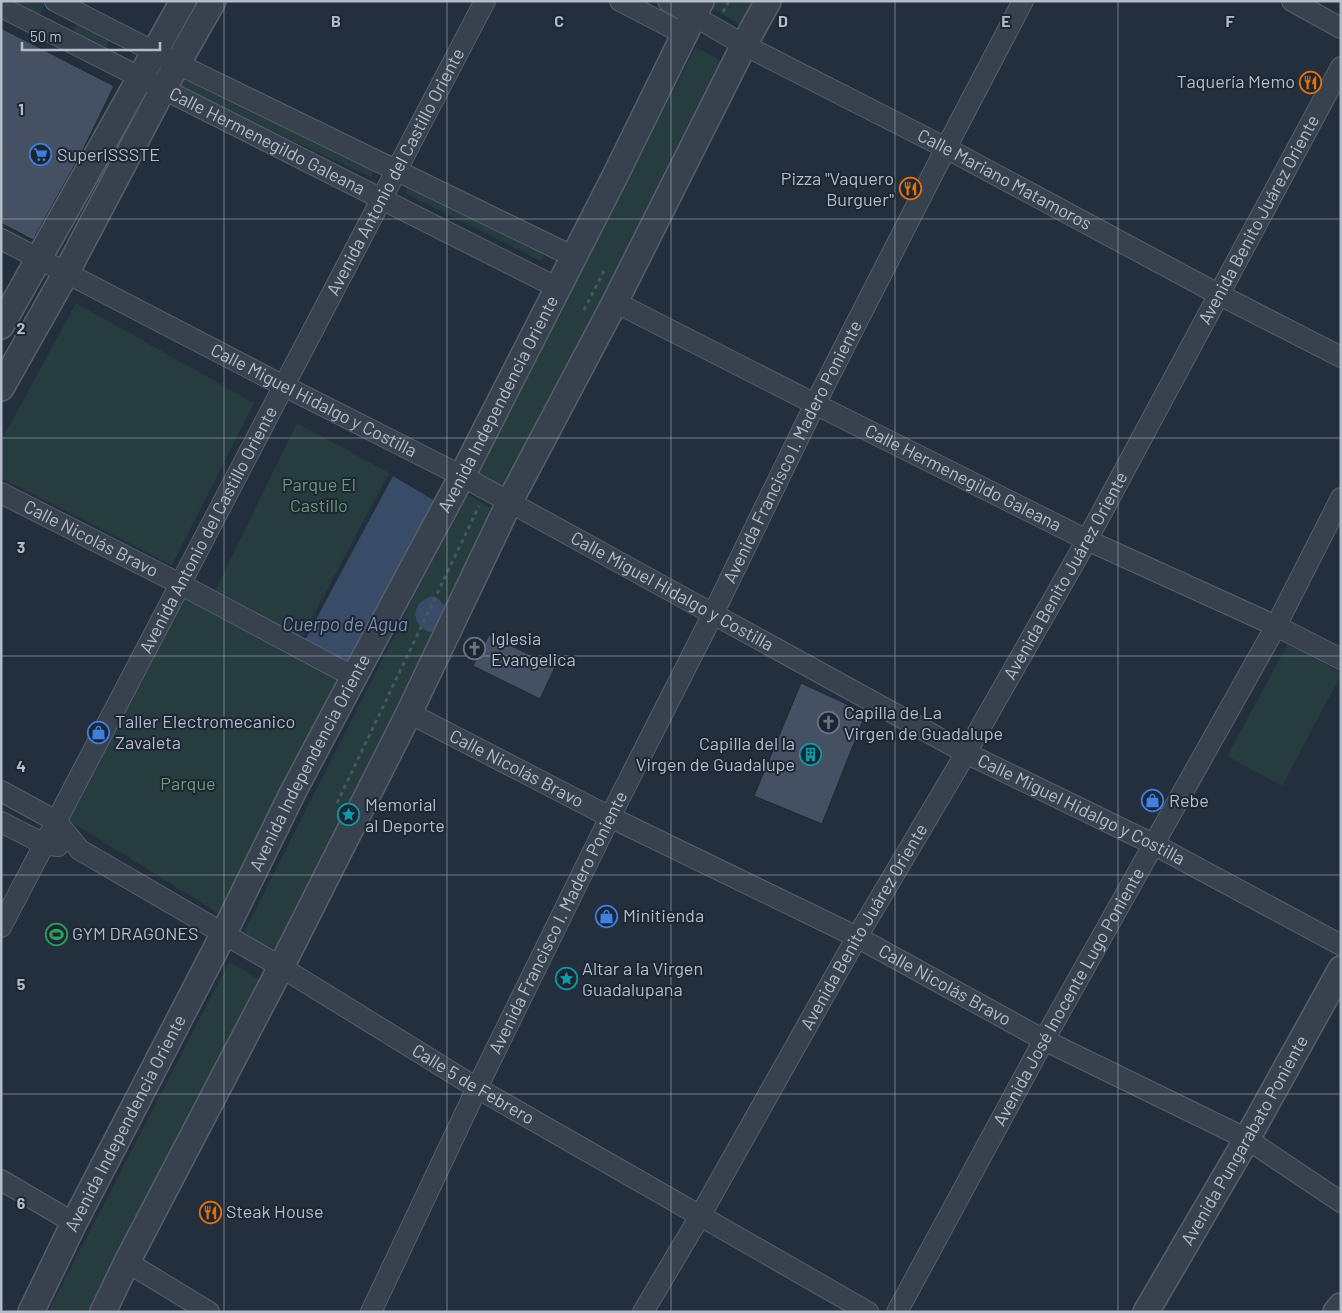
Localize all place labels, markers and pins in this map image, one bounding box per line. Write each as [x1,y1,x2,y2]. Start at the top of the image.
place label: Taquería Memo [1176,70,1295,92]
restaurant icon: Taquería Memo [1299,70,1323,94]
supermarket icon: SuperISSSTE [29,143,53,167]
place label: SuperISSSTE [57,143,160,165]
place label: Pizza "Vaquero Burguer" [781,167,894,210]
restaurant icon: Pizza "Vaquero Burguer" [898,177,922,201]
place label: Iglesia Evangelica [491,627,576,670]
church icon: Iglesia Evangelica [463,637,487,661]
place label: Capilla de La Virgen de Guadalupe [844,701,1003,744]
place label: Taller Electromecanico Zavaleta [115,710,295,753]
church icon: Capilla de La Virgen de Guadalupe [816,711,840,735]
shop icon: Taller Electromecanico Zavaleta [87,720,111,744]
place label: Capilla del la Virgen de Guadalupe [636,732,795,775]
building icon: Capilla del la Virgen de Guadalupe [799,742,823,766]
shop icon: Rebe [1141,789,1165,813]
place label: Rebe [1169,789,1209,811]
place label: Memorial al Deporte [365,793,445,836]
place icon: Memorial al Deporte [337,803,361,827]
shop icon: Minitienda [595,904,619,928]
place label: Minitienda [623,904,704,926]
sports icon: GYM DRAGONES [44,922,68,946]
place label: GYM DRAGONES [72,922,199,944]
place label: Altar a la Virgen Guadalupana [582,957,703,1000]
place icon: Altar a la Virgen Guadalupana [554,967,578,991]
restaurant icon: Steak House [198,1200,222,1224]
place label: Steak House [226,1200,324,1222]

